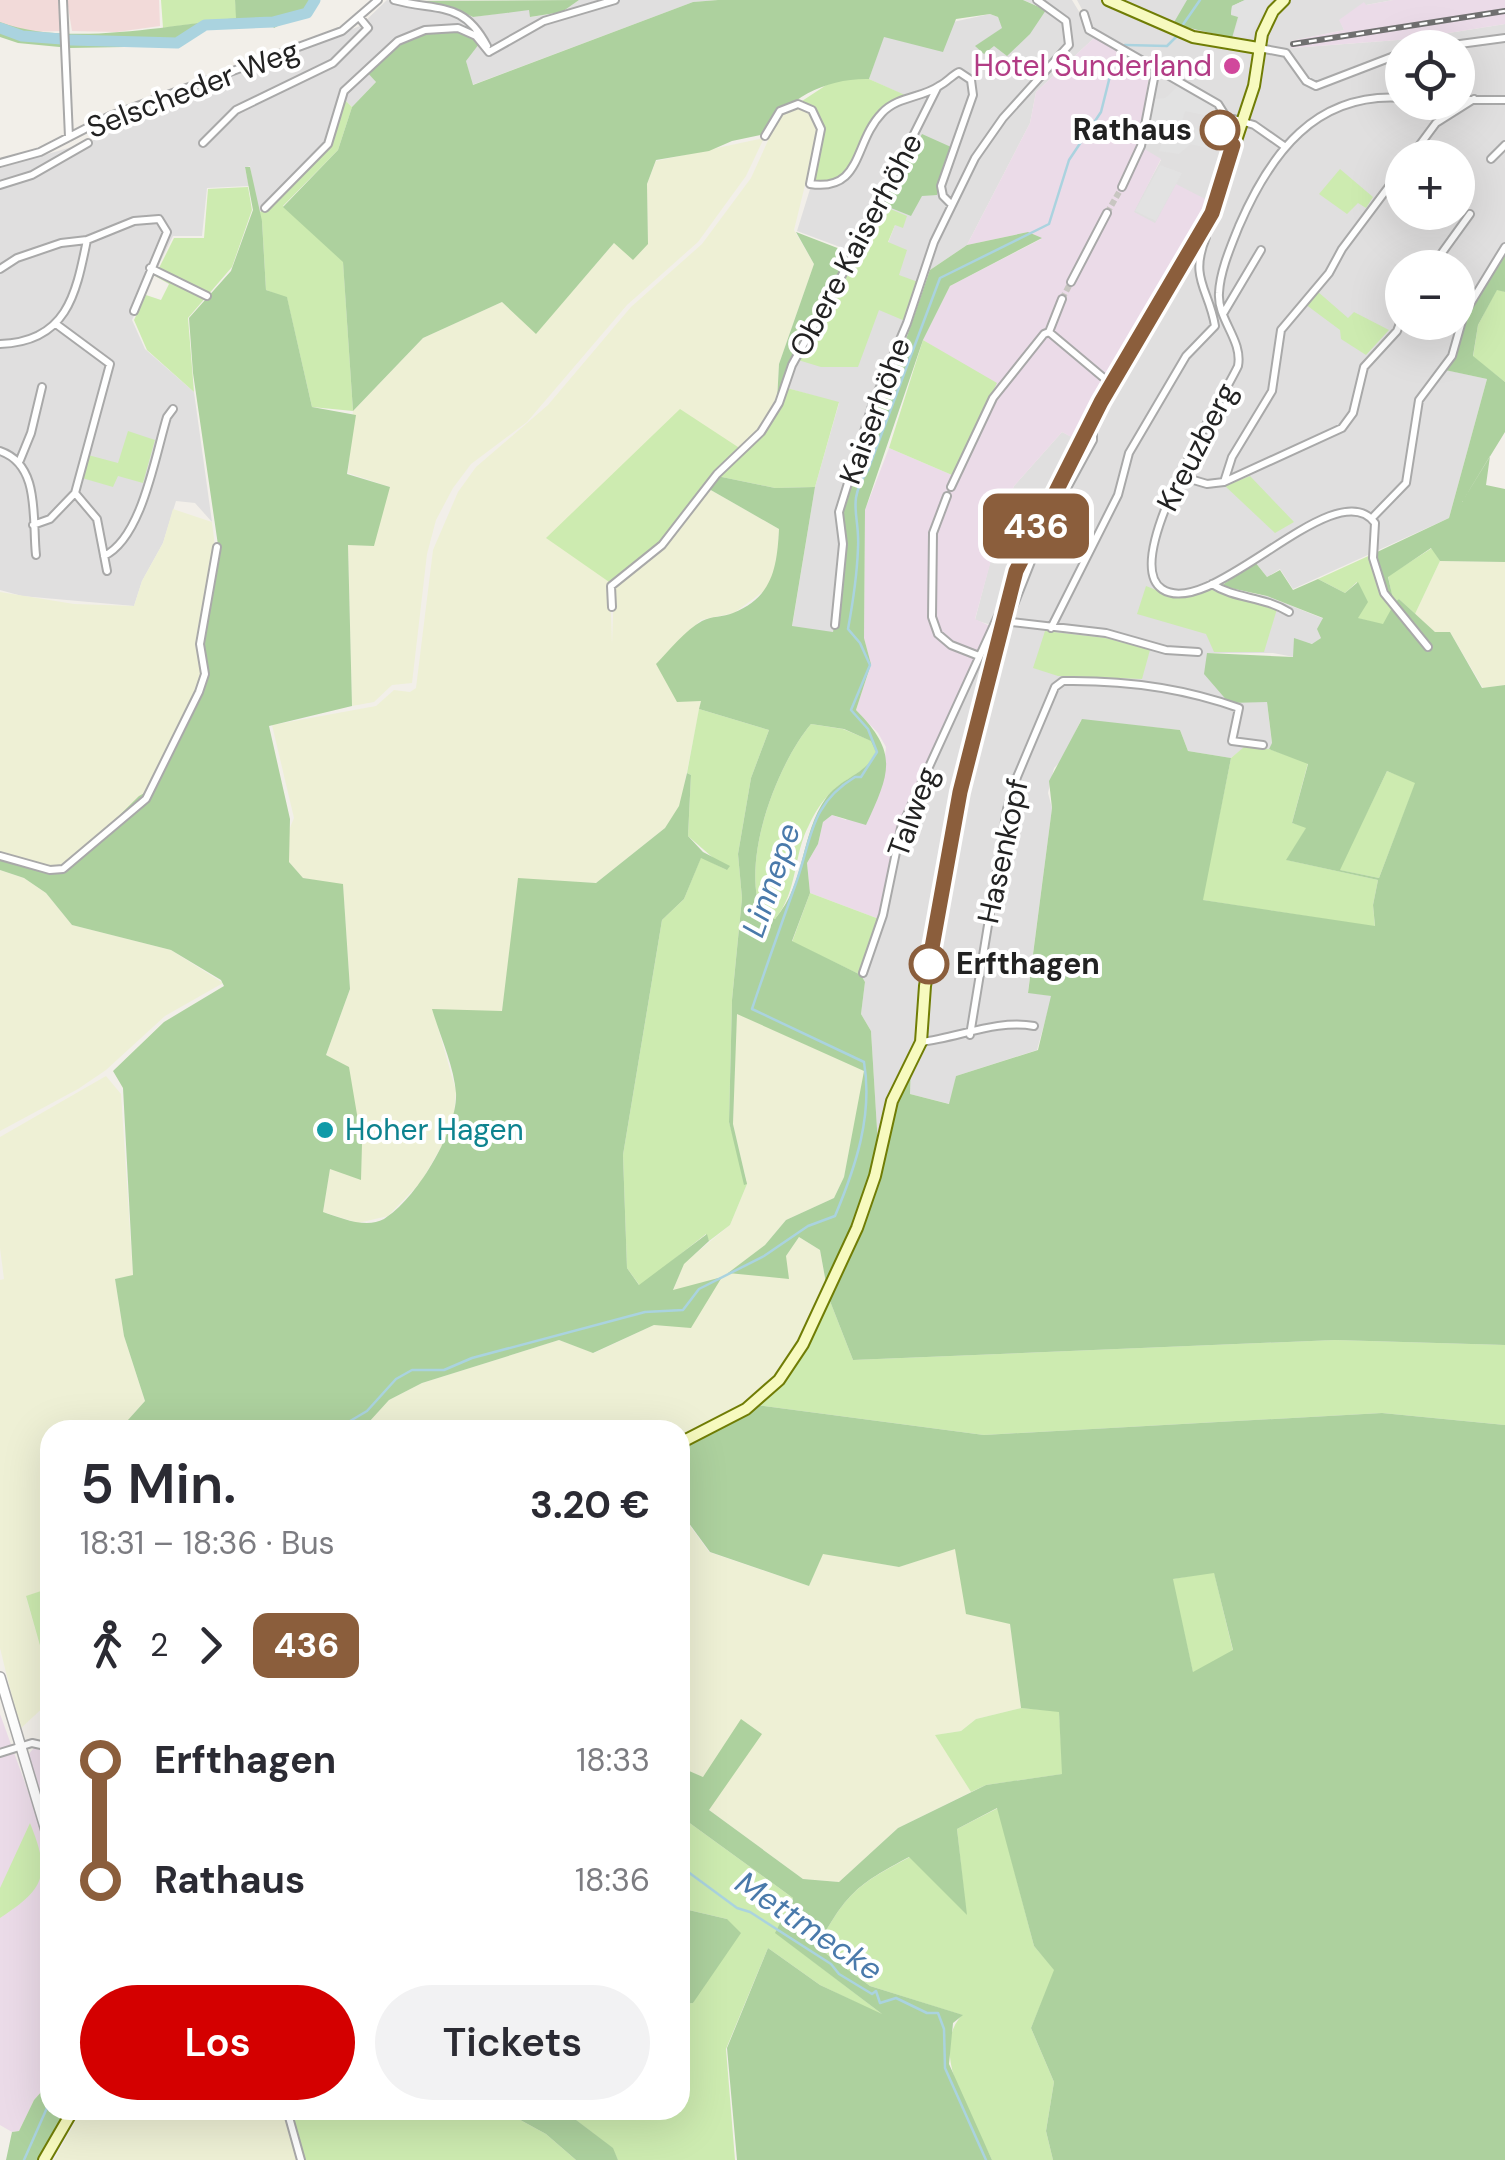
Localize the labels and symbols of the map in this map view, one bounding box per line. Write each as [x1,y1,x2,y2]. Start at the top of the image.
street label: Selscheder Weg [81,30,304,147]
place label: Hotel Sunderland [974,46,1212,85]
marker: Hotel Sunderland [1221,55,1243,77]
place label: Rathaus [1073,110,1192,149]
marker: Rathaus [1201,111,1239,149]
street label: Obere Kaiserhöhe [780,126,931,363]
street label: Kaiserhöhe [830,332,919,489]
street label: Kreuzberg [1148,376,1246,518]
line badge: 436 [978,494,1094,558]
street label: Talweg [878,761,947,862]
street label: Hasenkopf [968,775,1037,927]
water label: Linnepe [732,818,810,942]
place label: Erfthagen [956,944,1100,983]
marker: Erfthagen [910,945,948,983]
place label: Hoher Hagen [345,1110,524,1149]
marker: Hoher Hagen [314,1119,336,1141]
water label: Mettmecke [727,1861,891,1991]

